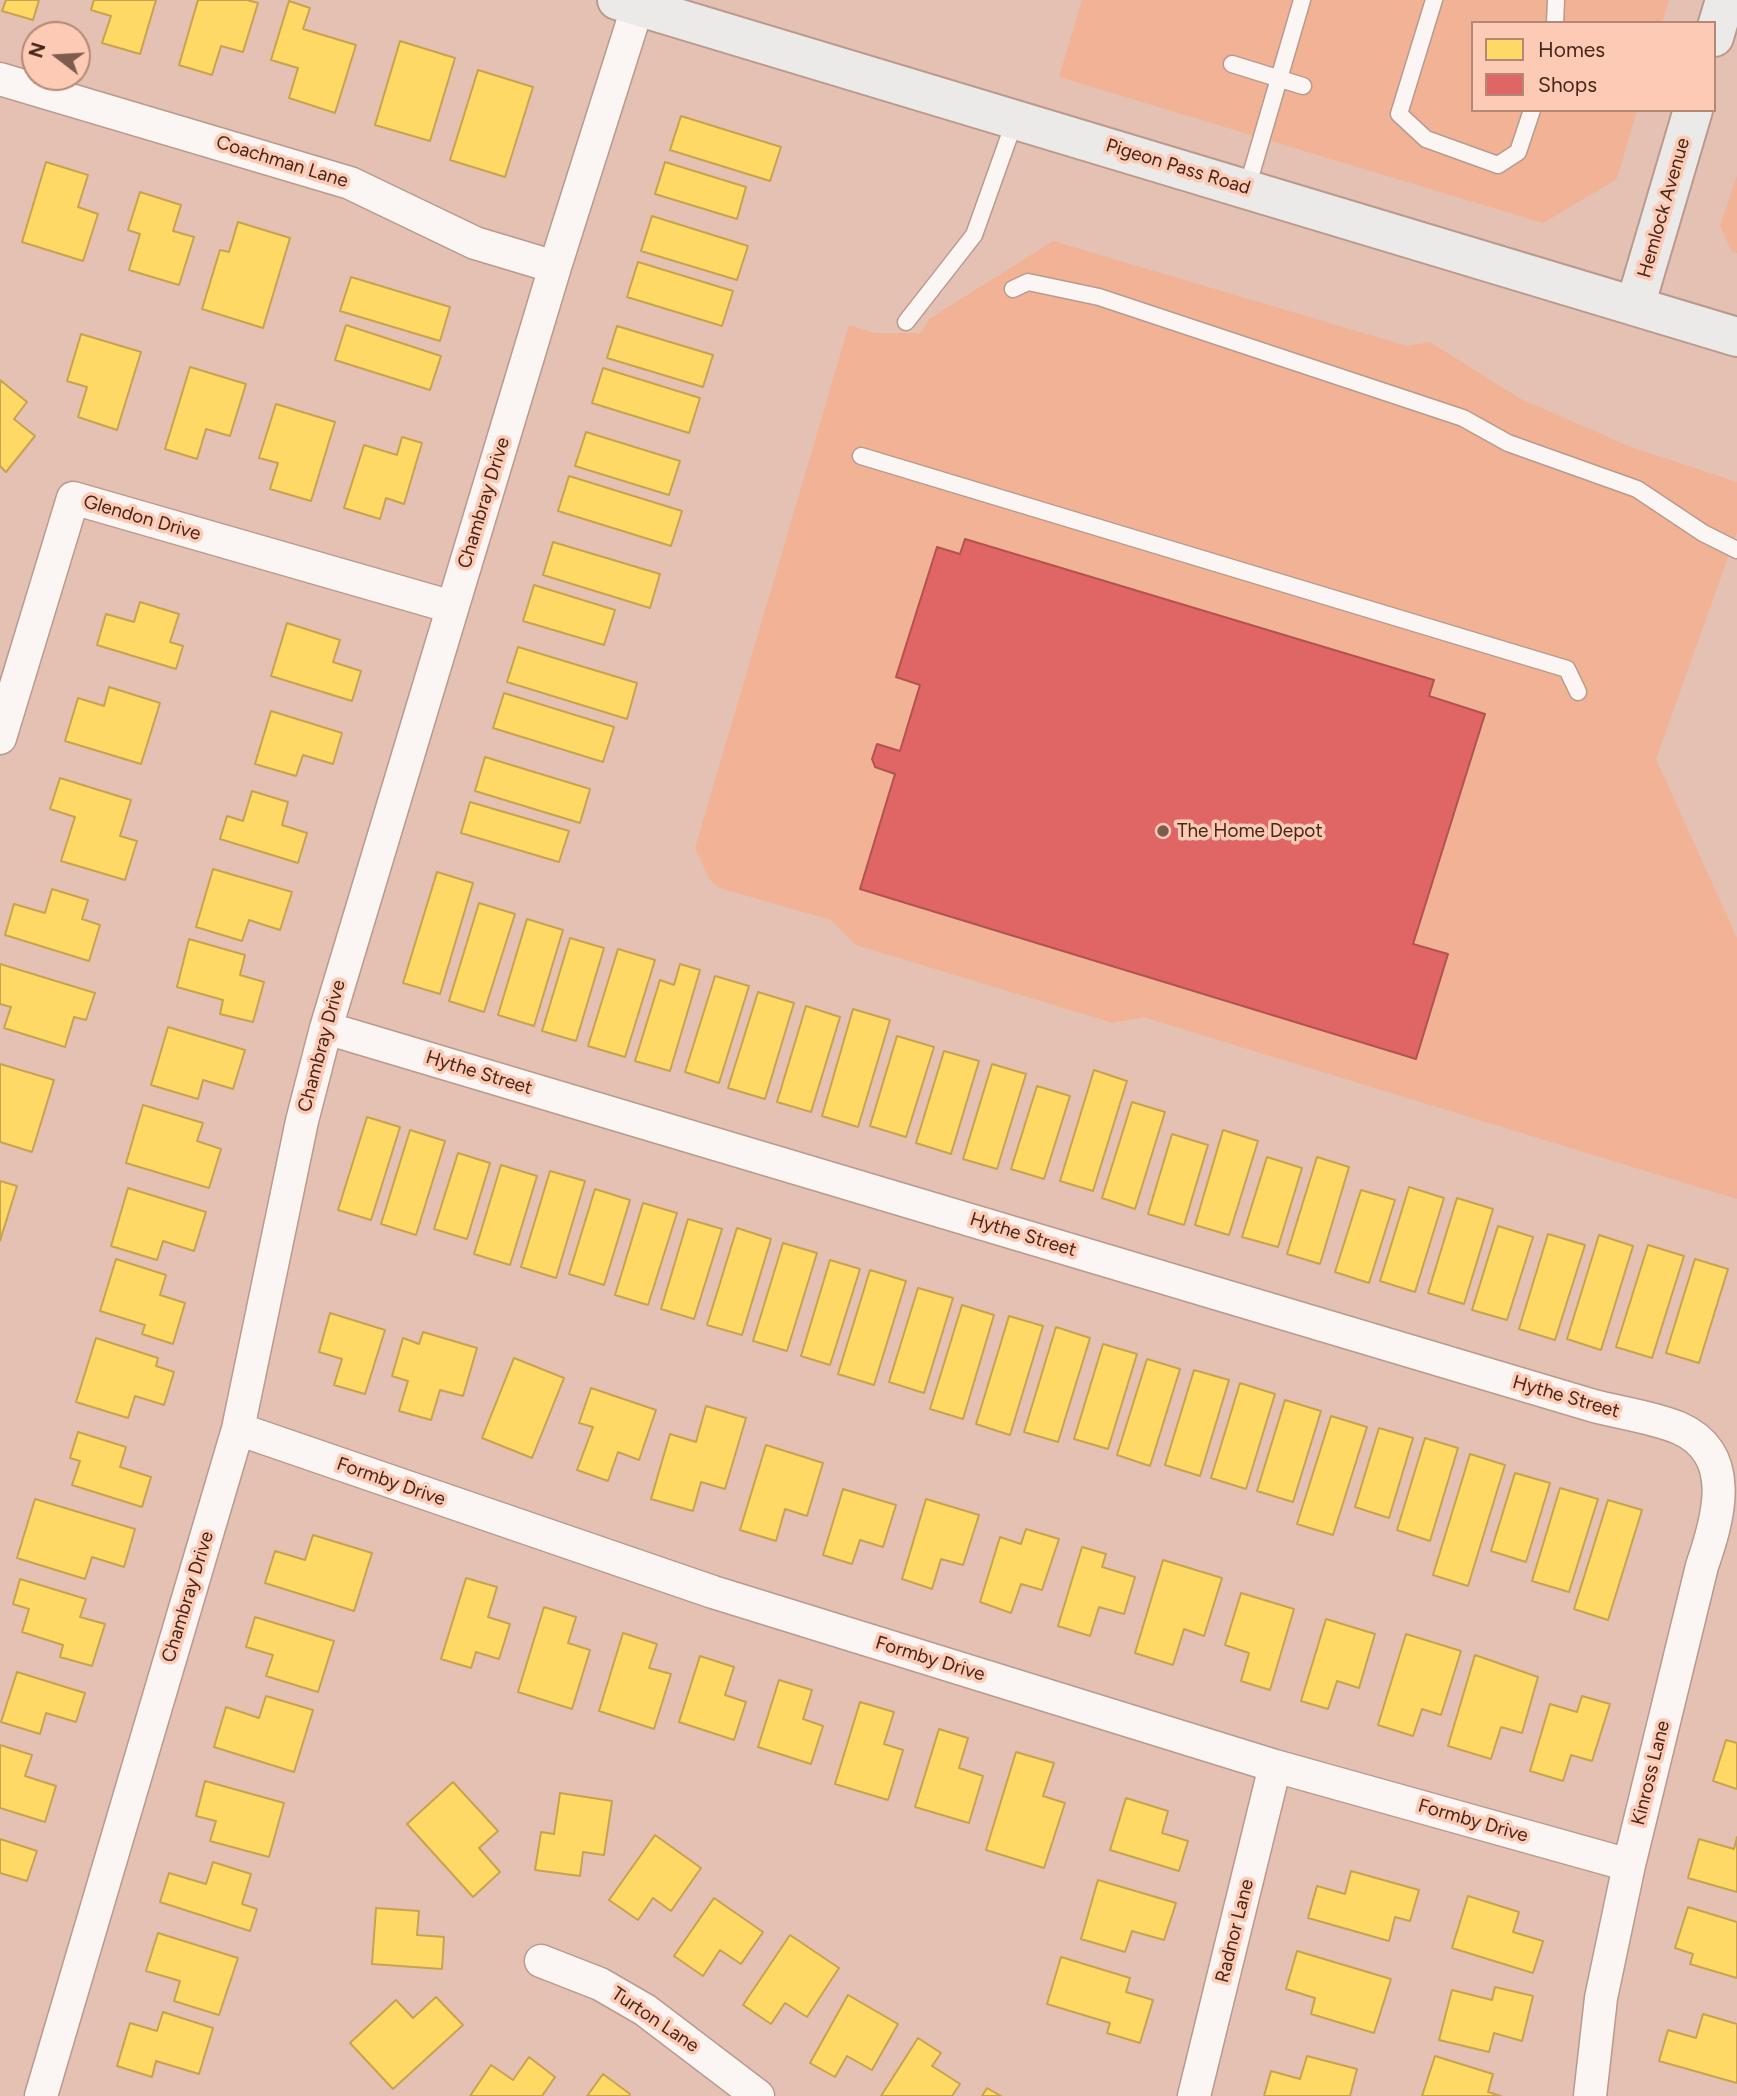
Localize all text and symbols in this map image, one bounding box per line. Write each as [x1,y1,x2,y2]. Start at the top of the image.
north arrow [21,21,91,91]
legend [1471,21,1716,112]
text: Homes [1538,37,1605,62]
text: N [24,40,50,61]
text: Shops [1538,72,1597,97]
street label: Coachman Lane [213,131,351,193]
street label: Pigeon Pass Road [1103,134,1253,200]
street label: Hemlock Avenue [1633,135,1695,281]
street label: Chambray Drive [453,435,515,571]
street label: Glendon Drive [81,490,203,546]
place label: The Home Depot [1177,820,1323,842]
marker: The Home Depot [1155,823,1171,839]
street label: Chambray Drive [293,977,351,1115]
street label: Hythe Street [423,1046,535,1100]
street label: Hythe Street [967,1208,1079,1262]
street label: Hythe Street [1510,1371,1622,1423]
street label: Formby Drive [334,1453,448,1511]
street label: Chambray Drive [157,1529,219,1665]
street label: Formby Drive [872,1632,988,1686]
street label: Kinross Lane [1627,1718,1675,1828]
street label: Formby Drive [1415,1794,1531,1848]
street label: Radnor Lane [1211,1877,1259,1985]
street label: Turton Lane [607,1982,703,2058]

